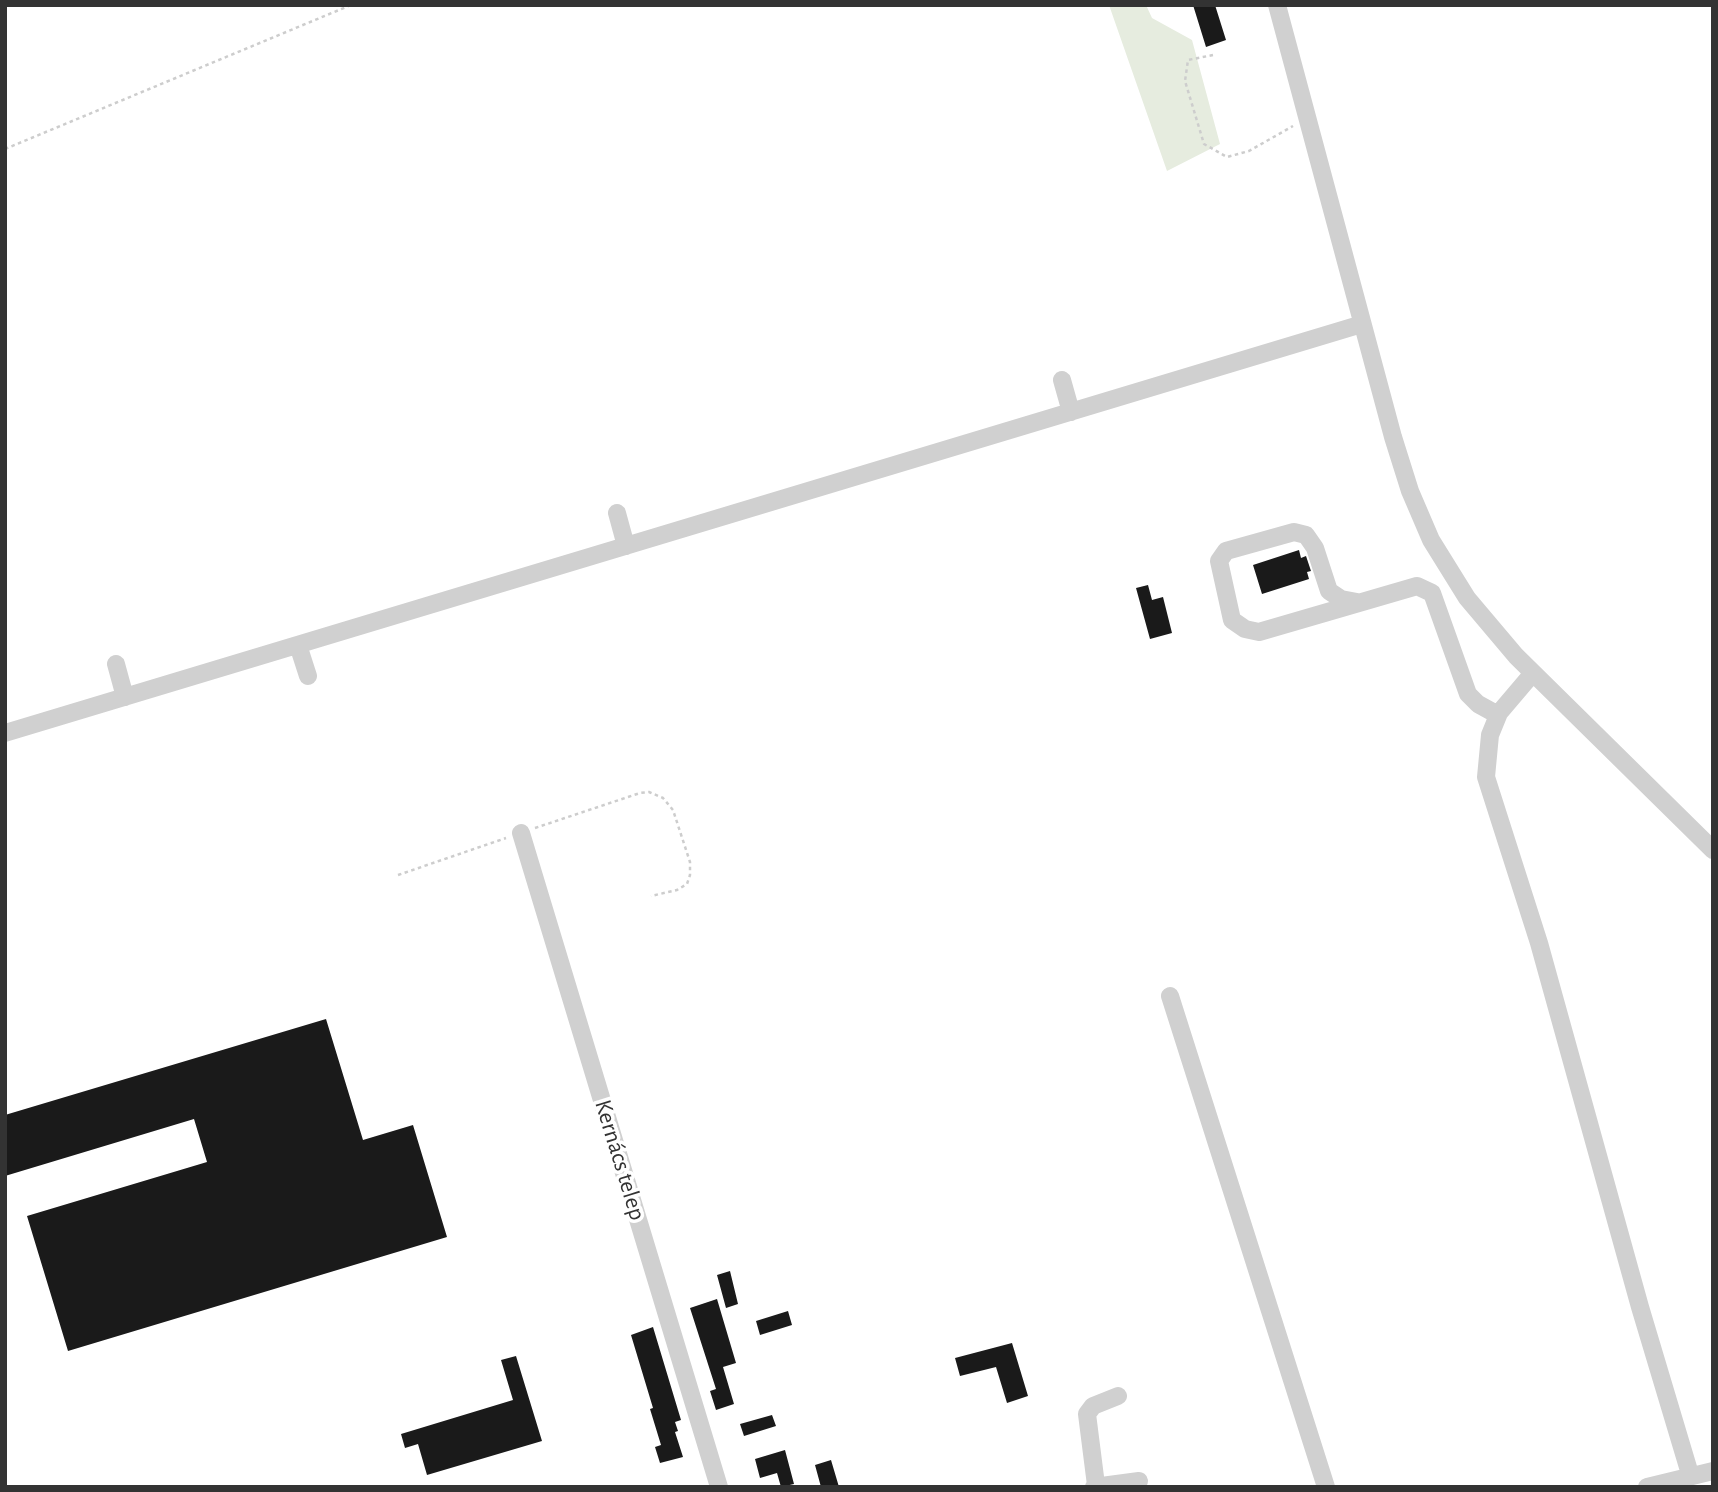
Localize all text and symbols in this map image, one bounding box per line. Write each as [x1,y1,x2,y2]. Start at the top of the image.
street label: Kernács telep [588,1096,652,1224]

